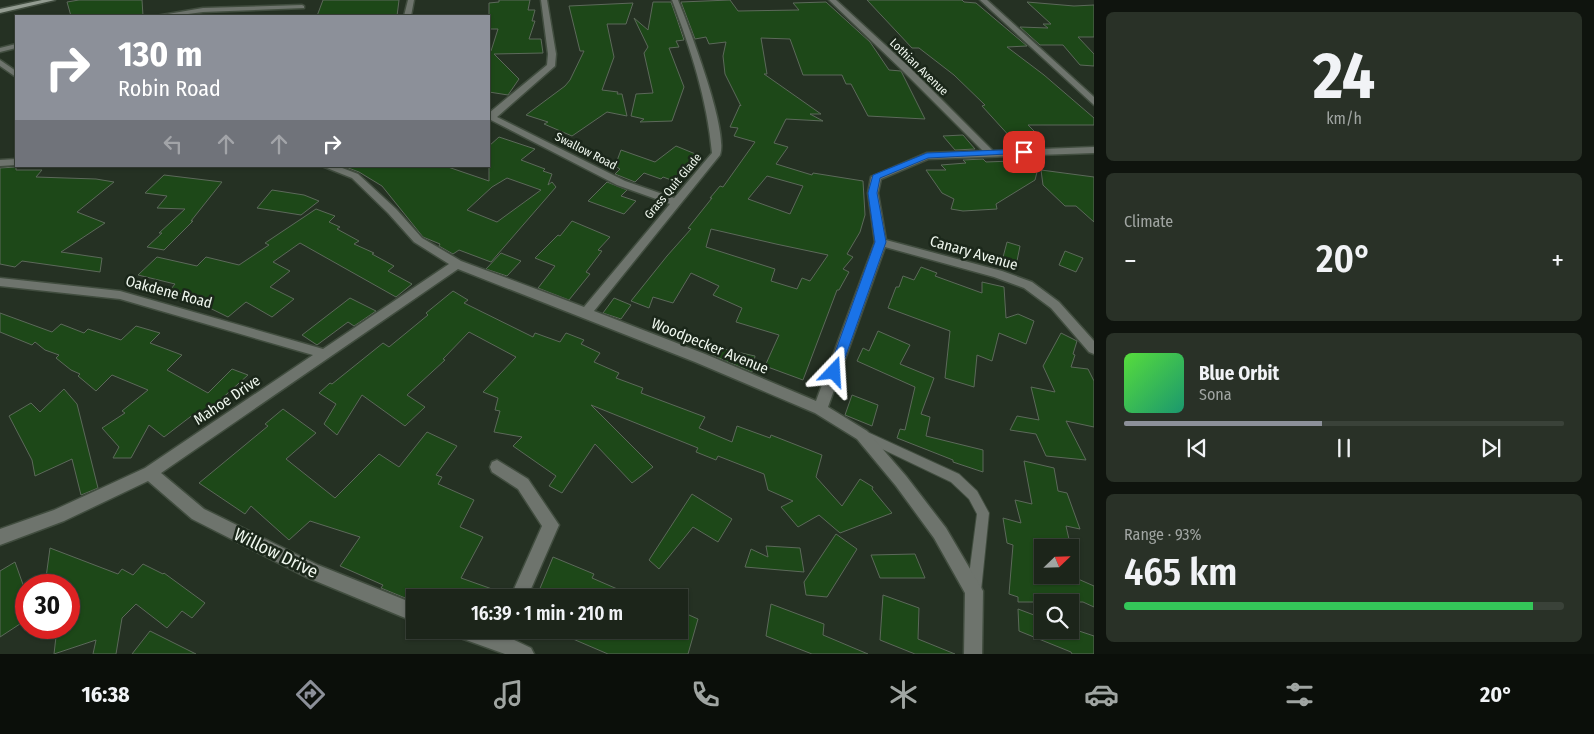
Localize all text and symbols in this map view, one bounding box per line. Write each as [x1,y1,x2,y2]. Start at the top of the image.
text: 130 m [118,33,202,75]
icon: right [35,35,100,100]
street label: Lothian Avenue [887,36,951,98]
text: 24 [1313,37,1375,115]
text: Robin Road [118,75,221,102]
text: km/h [1326,109,1362,128]
street label: Swallow Road [553,129,619,173]
icon: left [159,130,187,158]
icon: ahead [212,130,240,158]
icon: ahead [265,130,293,158]
icon: right [318,130,346,158]
pin [1003,131,1045,173]
icon: arrive [1010,138,1038,166]
street label: Grass Quit Glade [642,150,705,222]
text: Climate [1124,212,1173,231]
street label: Canary Avenue [928,232,1020,274]
text: 20° [1316,236,1372,282]
text: − [1124,244,1137,277]
text: + [1551,244,1564,277]
street label: Oakdene Road [124,272,214,312]
street label: Woodpecker Avenue [649,314,771,378]
position arrow [807,345,859,397]
text: Blue Orbit [1199,362,1279,385]
street label: Mahoe Drive [190,371,264,429]
text: Sona [1199,385,1232,404]
icon: previous [1183,434,1211,462]
icon: pause [1330,434,1358,462]
icon: next [1477,434,1505,462]
street label: Willow Drive [230,523,322,583]
text: Range · 93% [1124,525,1202,544]
north arrow [1034,539,1079,584]
map controls [1034,539,1079,639]
text: 465 km [1124,549,1237,595]
speed limit sign: 30 [15,574,80,639]
button: search [1034,594,1079,639]
text: 16:39 · 1 min · 210 m [471,602,623,625]
icon: directions [293,677,328,712]
icon: music [491,677,526,712]
icon: phone [688,677,723,712]
icon: climate [886,677,921,712]
icon: car [1084,677,1119,712]
icon: filters [1282,677,1317,712]
text: 16:38 [81,681,130,708]
text: 20° [1480,681,1513,708]

